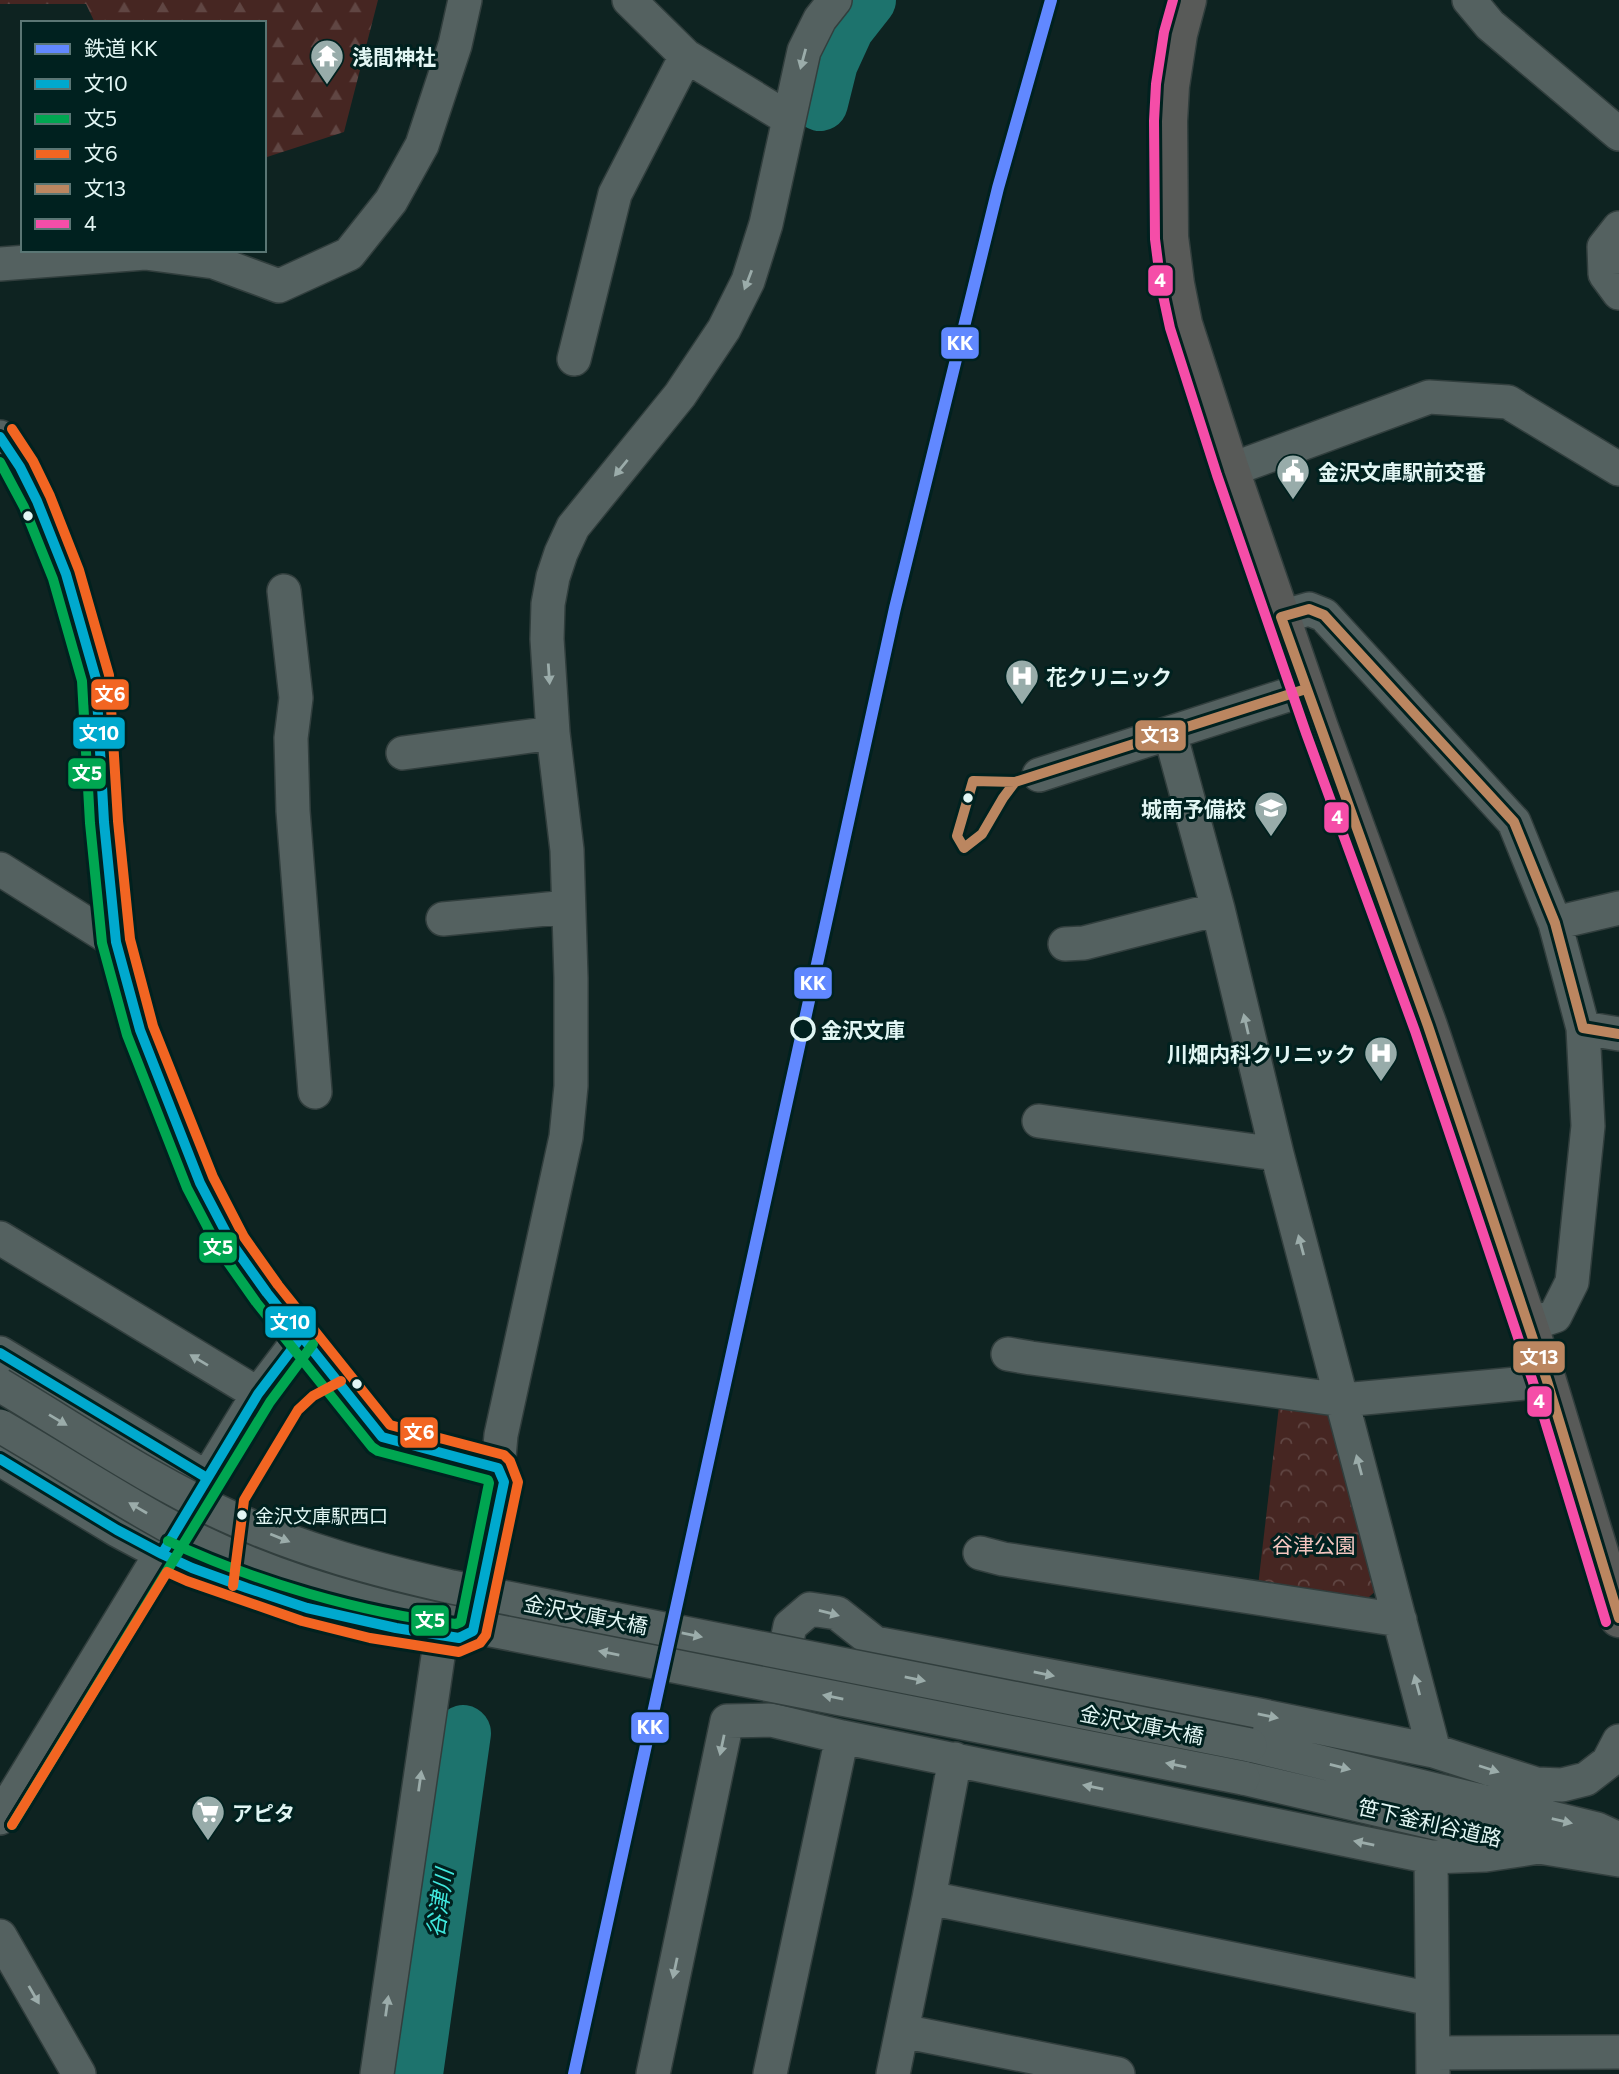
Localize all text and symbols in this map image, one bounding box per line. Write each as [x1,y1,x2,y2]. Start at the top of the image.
legend [21,21,266,252]
text: 鉄道 KK [84,35,158,60]
temple icon: 浅間神社 [308,37,346,86]
place label: 浅間神社 [352,44,436,69]
one-way arrow [797,49,807,70]
text: 文10 [84,70,128,95]
text: 文5 [84,105,117,130]
text: 文6 [84,140,118,165]
text: 文13 [84,175,126,200]
text: 4 [84,210,97,235]
line badge: 4 [1147,264,1174,297]
text: 4 [1154,268,1166,291]
one-way arrow [742,269,753,290]
line badge: KK [940,326,980,360]
text: KK [947,331,973,354]
public building icon: 金沢文庫駅前交番 [1274,452,1312,501]
one-way arrow [614,459,629,476]
place label: 金沢文庫駅前交番 [1318,459,1486,484]
unlabelled marker [21,509,35,523]
hospital icon: 花クリニック [1003,657,1041,706]
one-way arrow [544,663,555,685]
place label: 花クリニック [1046,664,1172,689]
line badge: 文6 [90,678,130,711]
text: 文6 [95,682,125,705]
line badge: 文10 [72,716,126,750]
line badge: 文13 [1134,719,1187,752]
text: 文10 [79,721,119,744]
text: 文13 [1141,723,1179,746]
line badge: 文5 [67,757,107,790]
text: 文5 [72,761,102,784]
school or university icon: 城南予備校 [1252,789,1290,838]
unlabelled marker [961,791,975,805]
place label: 城南予備校 [1141,796,1246,821]
line badge: 4 [1323,801,1350,834]
text: 4 [1331,805,1343,828]
line badge: KK [793,966,833,1000]
text: KK [800,971,826,994]
one-way arrow [1240,1013,1251,1035]
marker: 金沢文庫 [791,1017,815,1041]
place label: 金沢文庫 [821,1017,905,1042]
hospital icon: 川畑内科クリニック [1362,1034,1400,1083]
place label: 川畑内科クリニック [1167,1041,1356,1066]
line badge: 文5 [198,1231,238,1264]
one-way arrow [1295,1233,1306,1255]
text: 文5 [203,1235,233,1258]
line badge: 文10 [264,1305,317,1339]
text: 文10 [270,1310,310,1333]
line badge: 文13 [1512,1340,1566,1374]
text: 文13 [1520,1345,1558,1368]
one-way arrow [189,1354,208,1366]
unlabelled marker [350,1377,364,1391]
line badge: 4 [1526,1385,1553,1418]
text: 4 [1533,1389,1545,1412]
one-way arrow [49,1414,68,1426]
line badge: 文6 [399,1416,439,1449]
text: 文6 [404,1420,434,1443]
one-way arrow [1353,1453,1364,1475]
one-way arrow [128,1502,147,1514]
place label: 金沢文庫駅西口 [255,1504,388,1527]
marker: 金沢文庫駅西口 [235,1508,249,1522]
park label: 谷津公園 [1272,1532,1356,1557]
one-way arrow [270,1533,291,1544]
street label: 金沢文庫大橋 [522,1590,650,1638]
line badge: 文5 [410,1604,450,1637]
text: 文5 [415,1608,445,1631]
one-way arrow [818,1608,840,1619]
one-way arrow [681,1629,703,1640]
one-way arrow [598,1648,620,1659]
one-way arrow [1033,1669,1055,1680]
one-way arrow [904,1674,926,1685]
one-way arrow [1411,1674,1422,1696]
one-way arrow [822,1692,844,1703]
street label: 金沢文庫大橋 [1078,1700,1206,1748]
line badge: KK [630,1711,670,1744]
one-way arrow [1257,1711,1279,1722]
text: KK [637,1715,663,1738]
one-way arrow [717,1734,728,1756]
one-way arrow [1165,1759,1187,1770]
one-way arrow [1330,1762,1352,1773]
one-way arrow [1479,1764,1500,1774]
one-way arrow [415,1770,426,1792]
one-way arrow [1082,1782,1104,1793]
supermarket icon: アピタ [189,1793,227,1842]
street label: 笹下釜利谷道路 [1356,1793,1504,1851]
place label: アピタ [232,1800,295,1825]
one-way arrow [1551,1816,1573,1827]
one-way arrow [1353,1837,1375,1848]
water label: 谷津川 [420,1864,458,1939]
one-way arrow [670,1957,681,1979]
one-way arrow [28,1985,40,2005]
one-way arrow [382,1995,393,2017]

